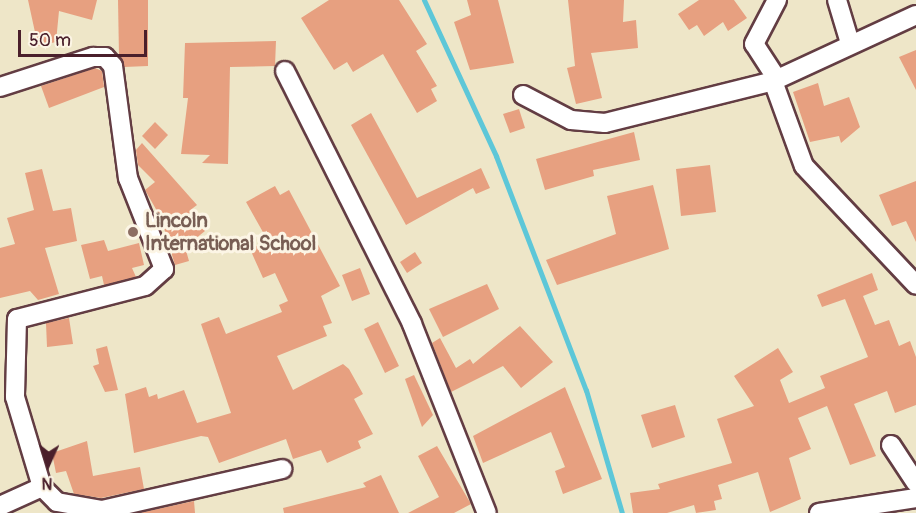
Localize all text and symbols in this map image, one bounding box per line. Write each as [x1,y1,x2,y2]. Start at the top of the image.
scale bar [21,18,150,56]
text: 50 m [29,29,71,52]
place label: Lincoln International School [145,208,316,255]
marker: Lincoln International School [126,225,140,239]
north arrow [18,435,78,495]
text: N [41,473,53,493]

